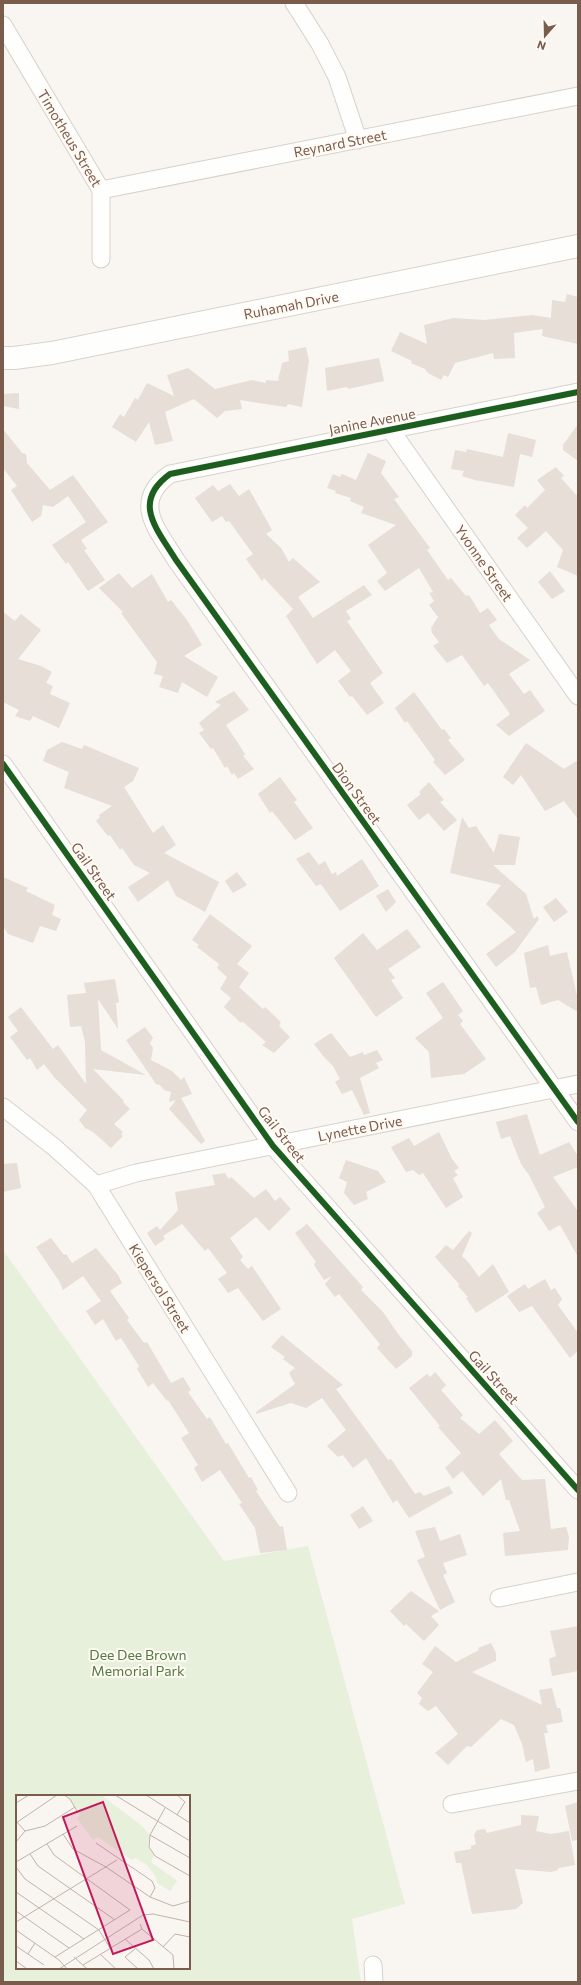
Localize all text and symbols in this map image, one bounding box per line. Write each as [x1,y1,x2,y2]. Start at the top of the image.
north arrow [525,16,565,56]
text: N [535,38,548,53]
street label: Timotheus Street [34,86,106,190]
street label: Reynard Street [292,126,388,160]
street label: Ruhamah Drive [242,287,340,323]
street label: Janine Avenue [327,404,417,438]
street label: Yvonne Street [451,522,517,605]
street label: Dion Street [329,759,385,828]
street label: Gail Street [68,839,120,904]
street label: Gail Street [255,1102,309,1166]
street label: Lynette Drive [316,1112,404,1144]
street label: Kiepersol Street [126,1240,194,1336]
street label: Gail Street [465,1346,523,1408]
park label: Dee Dee Brown Memorial Park [89,1646,187,1679]
inset map [16,1795,190,1969]

